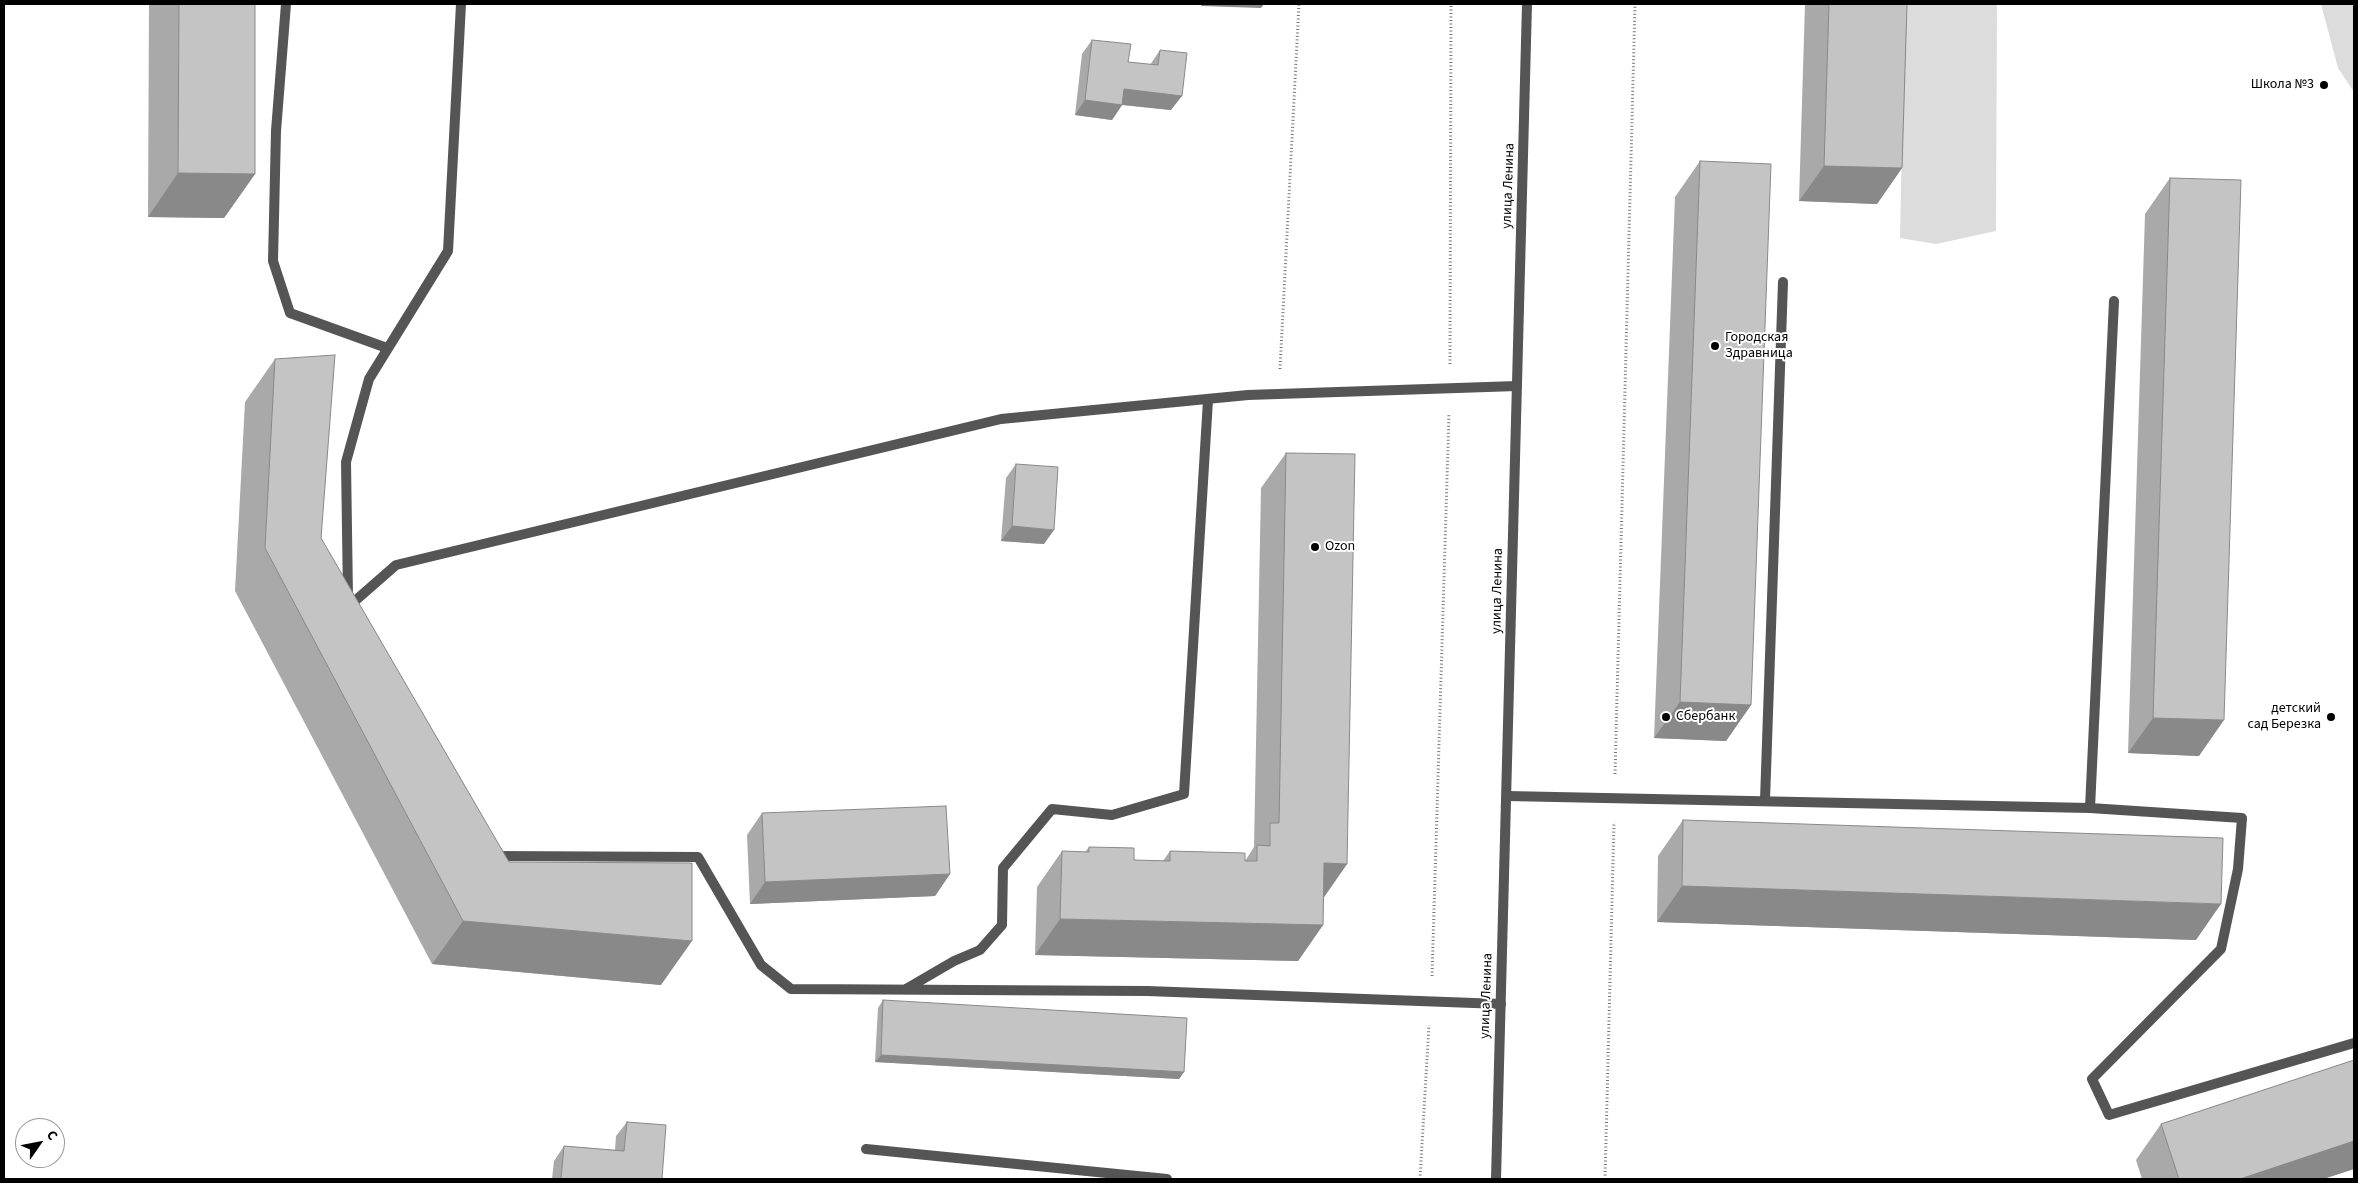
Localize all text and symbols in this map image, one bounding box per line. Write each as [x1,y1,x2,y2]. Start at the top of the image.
place label: Школа №3 [2251,77,2314,93]
marker: Школа №3 [2318,79,2330,91]
street label: улица Ленина [1499,143,1519,229]
place label: Городская Здравница [1725,330,1793,362]
marker: Городская Здравница [1709,340,1721,352]
place label: Ozon [1325,539,1355,555]
marker: Ozon [1309,541,1321,553]
street label: улица Ленина [1489,548,1507,634]
place label: детский сад Березка [2247,701,2321,734]
place label: Сбербанк [1676,709,1735,725]
marker: Сбербанк [1660,711,1672,723]
marker: детский сад Березка [2325,711,2337,723]
street label: улица Ленина [1477,953,1497,1039]
north arrow [15,1118,65,1168]
text: С [41,1127,62,1144]

